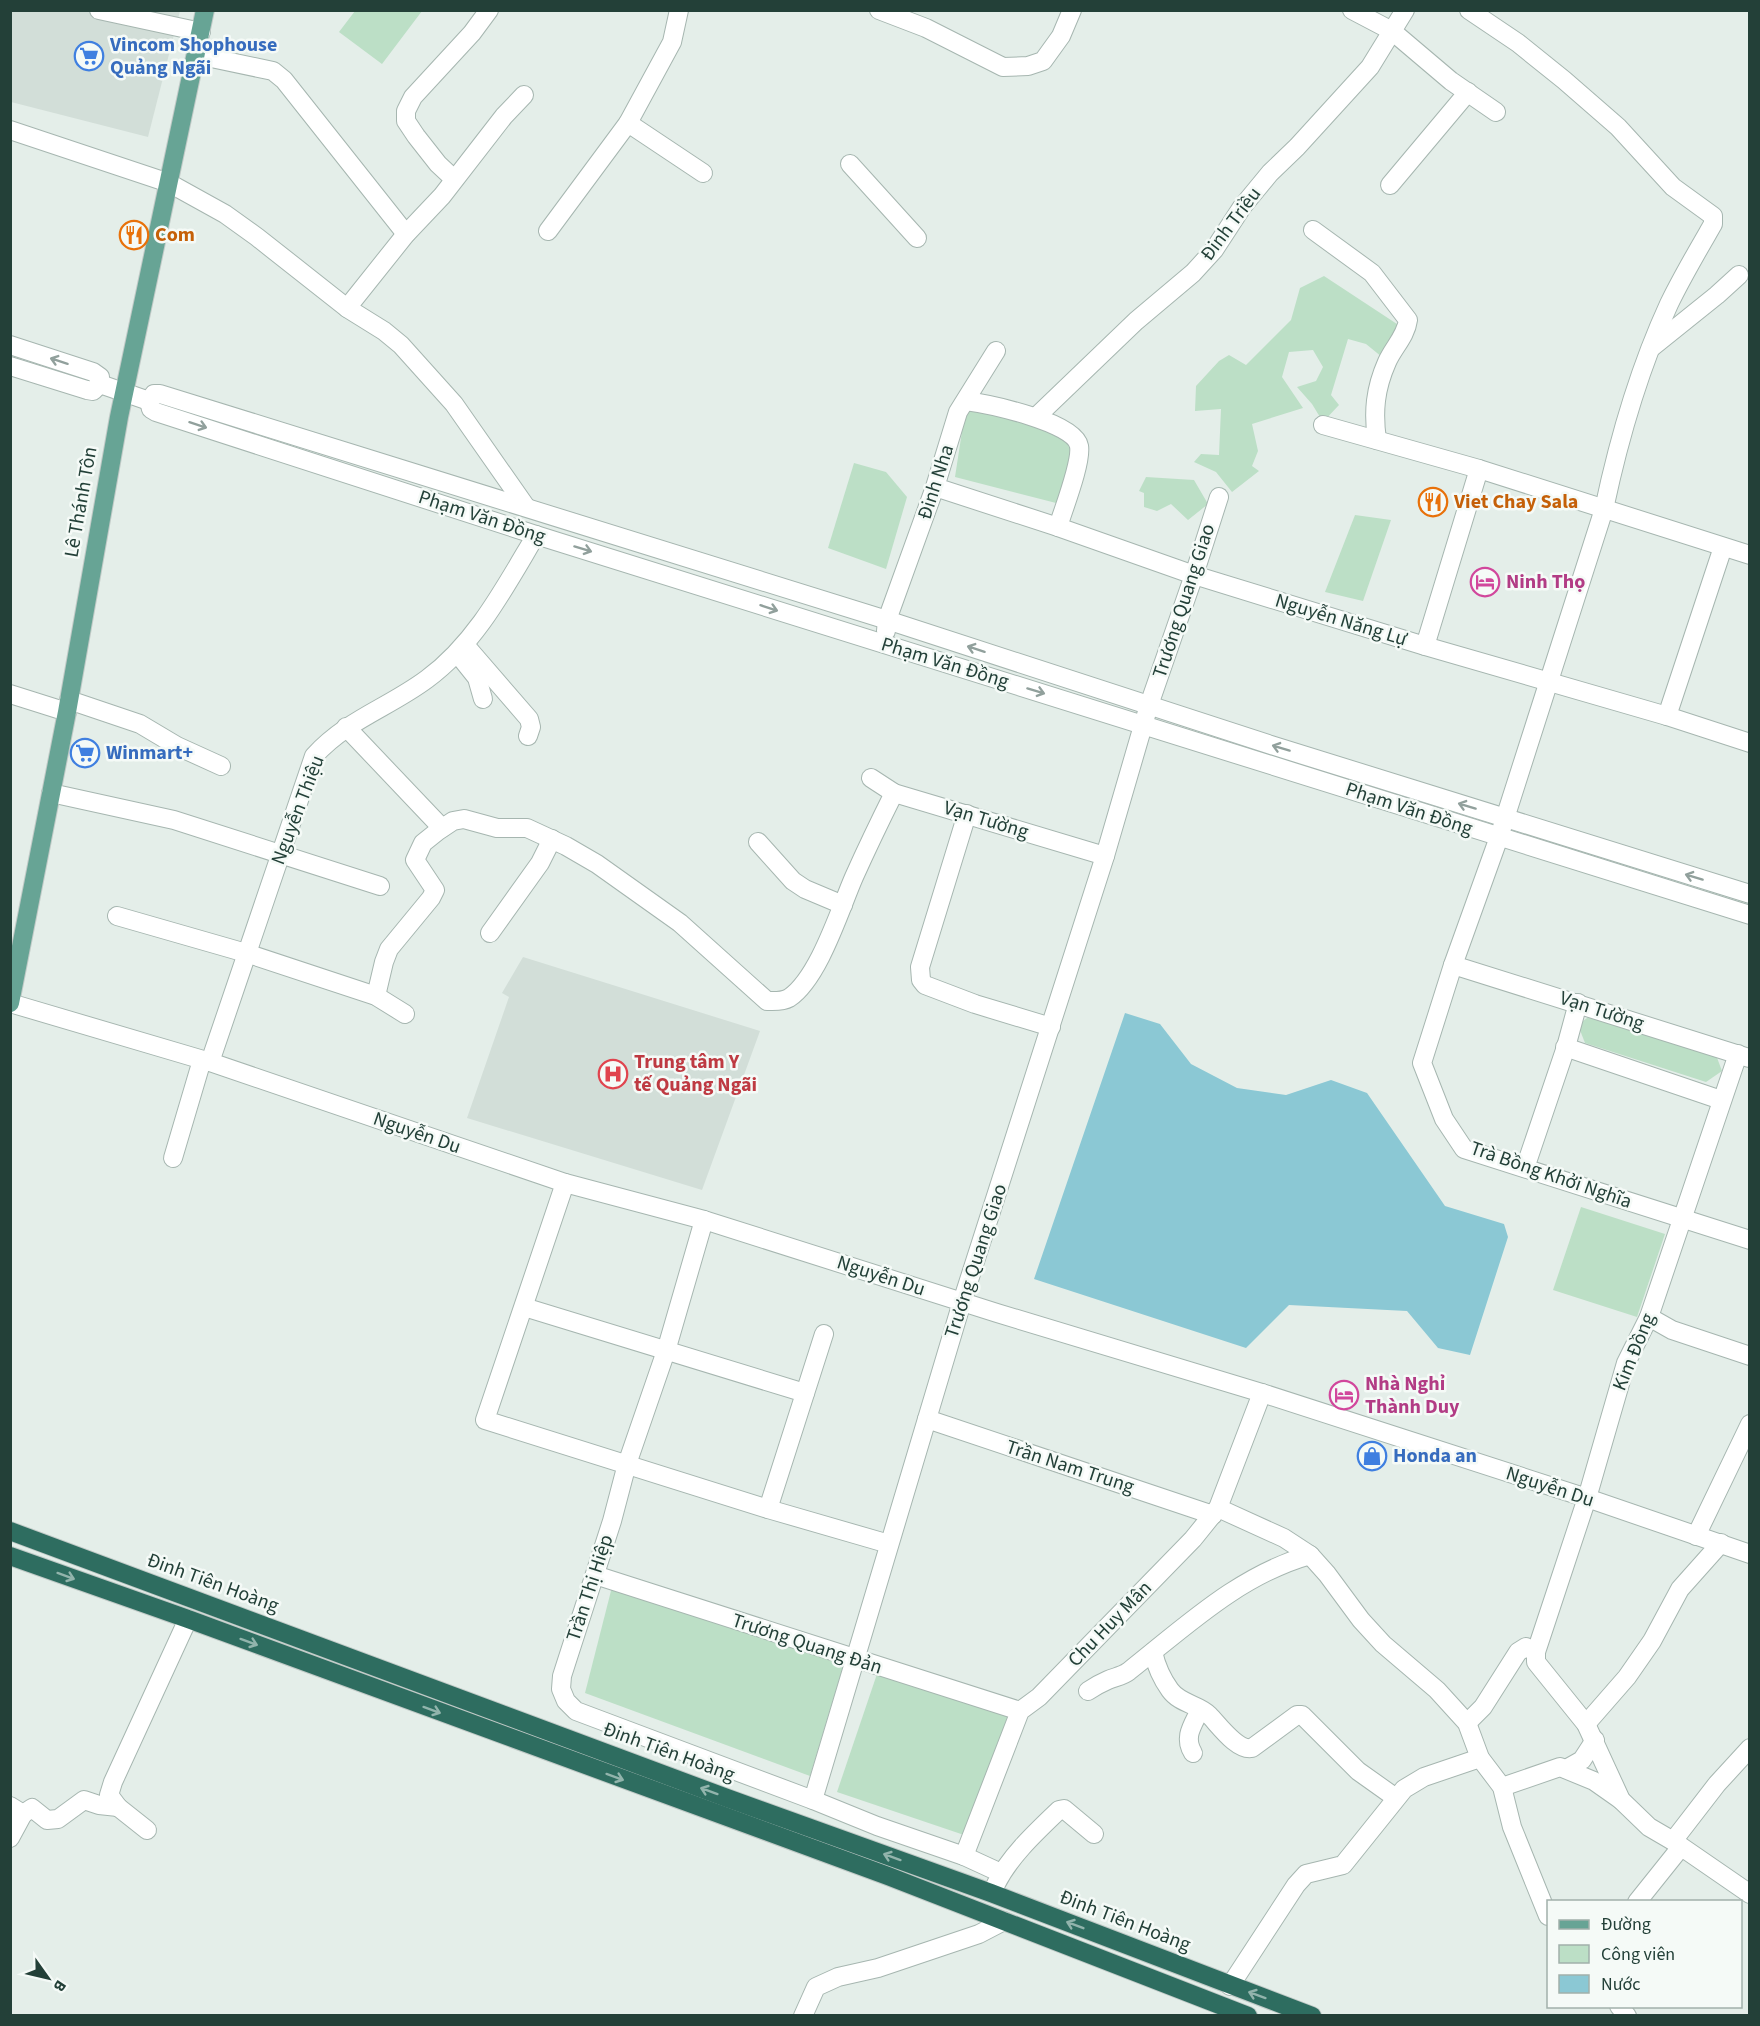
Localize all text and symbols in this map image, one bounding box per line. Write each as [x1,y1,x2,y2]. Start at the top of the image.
place label: Vincom Shophouse Quảng Ngãi [109,31,277,82]
supermarket icon: Vincom Shophouse Quảng Ngãi [73,40,105,72]
street label: Đinh Triều [1194,181,1268,267]
restaurant icon: Com [118,219,150,251]
place label: Com [155,221,195,249]
one-way arrow [50,354,69,365]
one-way arrow [188,420,207,431]
street label: Đinh Nha [911,441,961,523]
street label: Lê Thánh Tôn [57,444,105,560]
street label: Phạm Văn Đồng [415,483,549,551]
restaurant icon: Viet Chay Sala [1417,486,1449,518]
place label: Viet Chay Sala [1453,488,1578,516]
street label: Trương Quang Giao [1146,520,1222,682]
one-way arrow [574,544,593,555]
hotel icon: Ninh Thọ [1469,566,1501,598]
place label: Ninh Thọ [1506,568,1585,596]
street label: Nguyễn Năng Lự [1272,587,1411,654]
one-way arrow [759,603,778,614]
street label: Phạm Văn Đồng [878,630,1012,696]
one-way arrow [967,642,986,653]
one-way arrow [1026,686,1045,697]
supermarket icon: Winmart+ [69,737,101,769]
place label: Winmart+ [106,739,193,767]
one-way arrow [1272,742,1291,753]
street label: Nguyễn Thiệu [264,751,332,869]
street label: Phạm Văn Đồng [1342,775,1476,843]
street label: Vạn Tường [940,794,1032,846]
one-way arrow [1458,800,1477,811]
one-way arrow [1685,871,1704,882]
street label: Vạn Tường [1556,984,1648,1038]
place label: Trung tâm Y tế Quảng Ngãi [634,1048,757,1099]
hospital icon: Trung tâm Y tế Quảng Ngãi [597,1058,629,1090]
street label: Nguyễn Du [369,1105,465,1161]
street label: Trà Bồng Khởi Nghĩa [1467,1134,1635,1216]
street label: Trương Quang Giao [938,1180,1014,1342]
street label: Nguyễn Du [833,1249,929,1303]
street label: Kim Đồng [1606,1309,1662,1395]
place label: Nhà Nghỉ Thành Duy [1365,1370,1460,1421]
hotel icon: Nhà Nghỉ Thành Duy [1328,1379,1360,1411]
street label: Trần Nam Trung [1002,1433,1138,1501]
shop icon: Honda an [1356,1440,1388,1472]
place label: Honda an [1393,1442,1477,1470]
street label: Nguyễn Du [1502,1460,1598,1514]
street label: Trần Thị Hiệp [560,1531,620,1645]
street label: Đinh Tiên Hoàng [143,1546,283,1620]
one-way arrow [56,1571,75,1582]
street label: Chu Huy Mân [1062,1575,1158,1673]
street label: Trương Quang Đản [728,1607,886,1681]
one-way arrow [239,1637,258,1648]
one-way arrow [422,1705,441,1716]
street label: Đinh Tiên Hoàng [599,1715,739,1789]
one-way arrow [605,1772,624,1783]
one-way arrow [700,1785,719,1796]
one-way arrow [883,1851,902,1862]
street label: Đinh Tiên Hoàng [1055,1883,1195,1959]
legend [1547,1900,1742,2008]
text: Đường [1601,1912,1651,1937]
one-way arrow [1066,1919,1085,1930]
text: Công viên [1601,1942,1675,1967]
north arrow [18,1948,78,2008]
text: Nước [1601,1972,1640,1997]
text: B [48,1976,71,1996]
one-way arrow [1248,1989,1267,2000]

